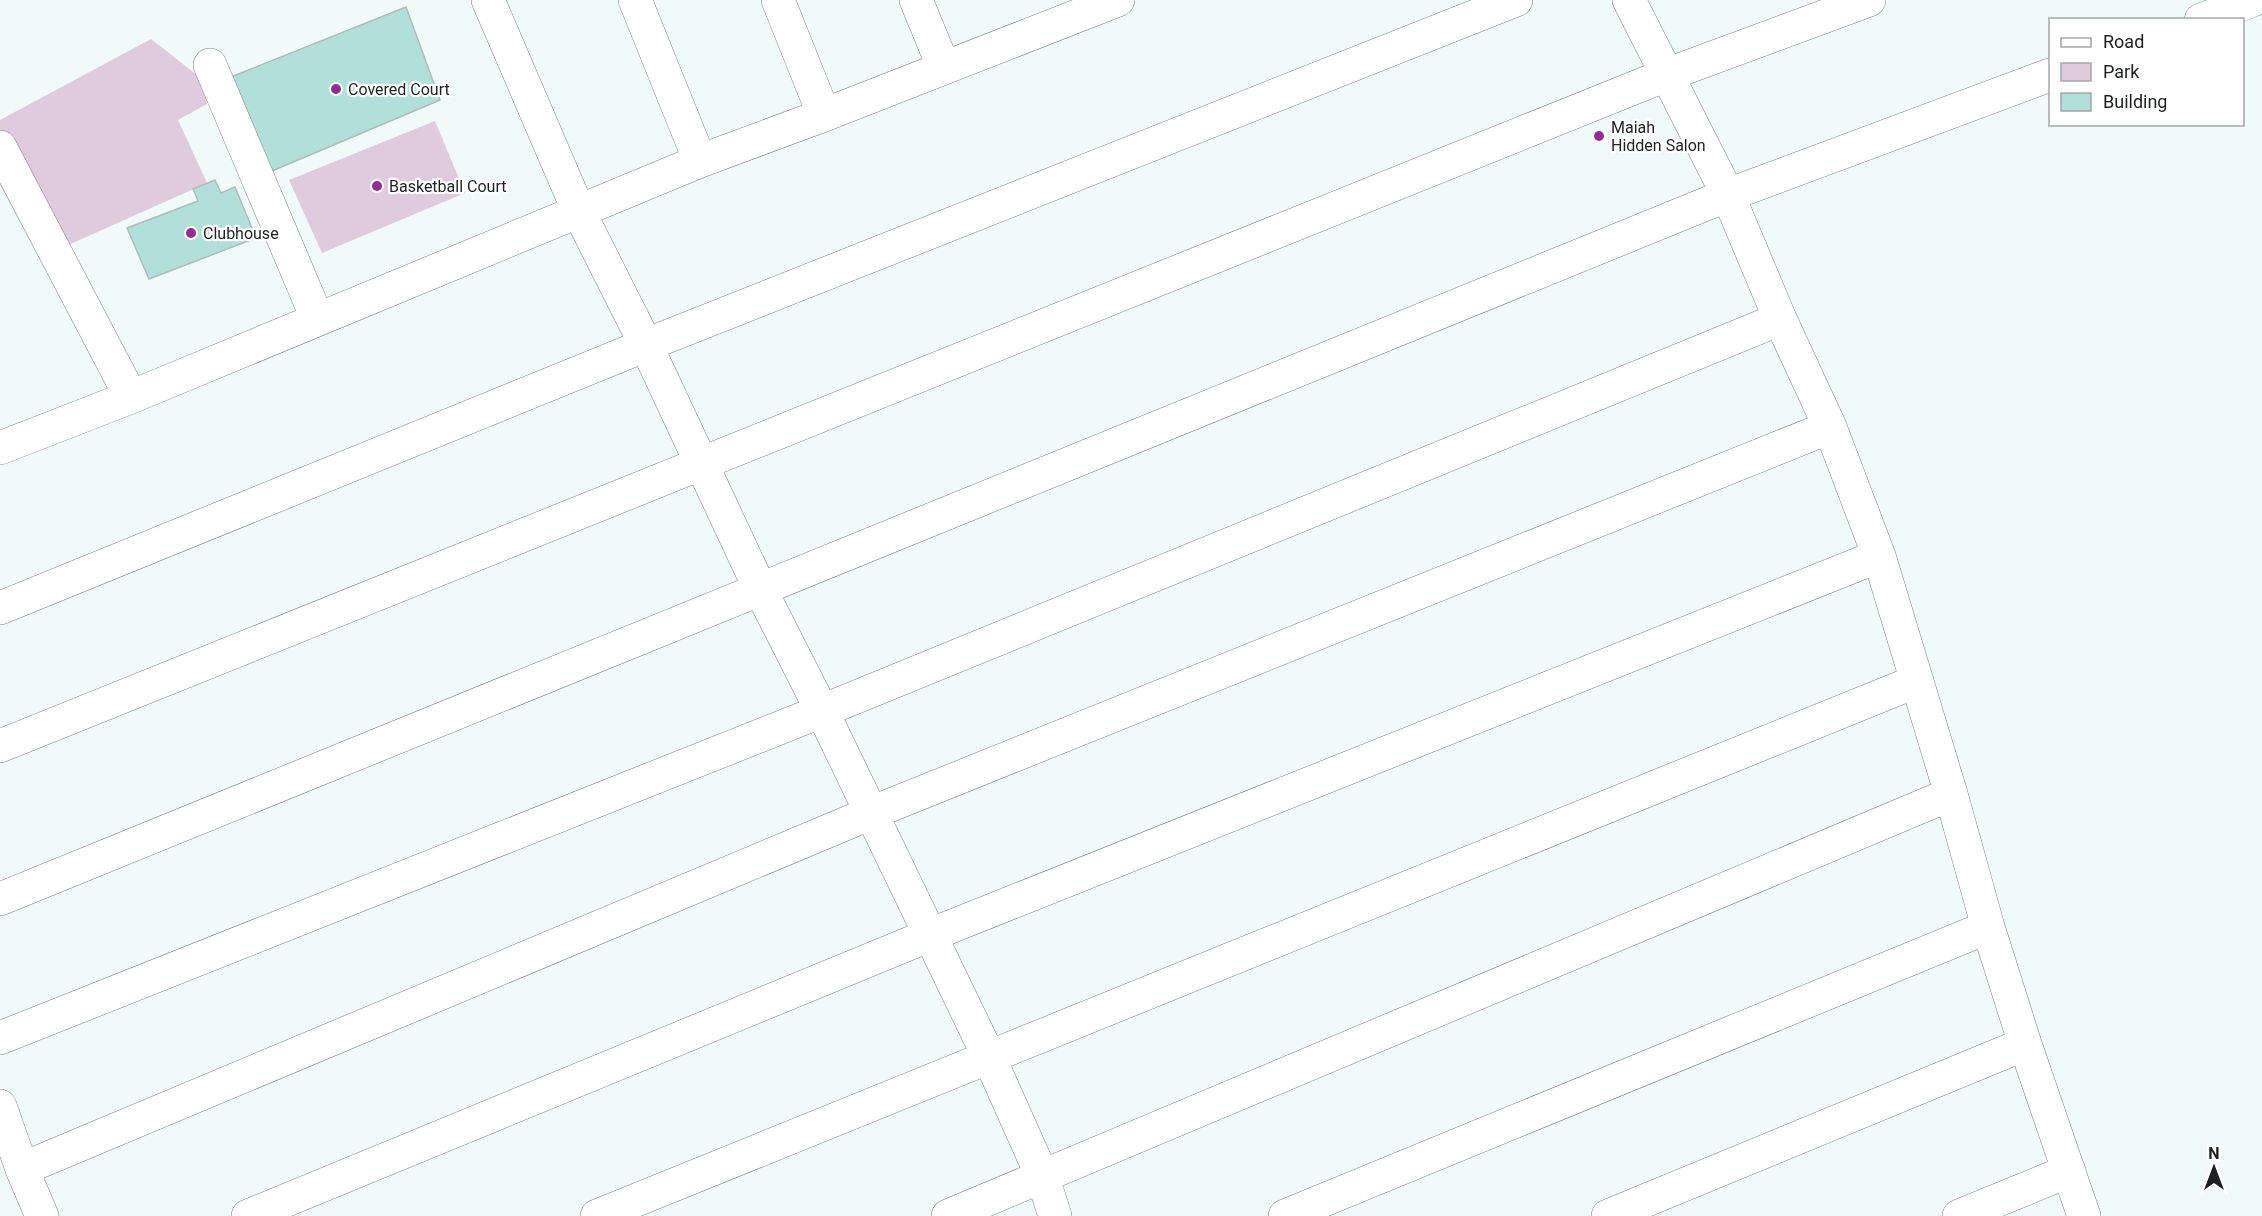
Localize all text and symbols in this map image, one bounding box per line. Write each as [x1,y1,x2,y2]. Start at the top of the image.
legend [2049,18,2244,126]
text: Road [2103,31,2144,52]
text: Park [2103,61,2140,82]
place label: Covered Court [348,80,450,99]
marker: Covered Court [329,82,343,96]
text: Building [2103,91,2167,112]
place label: Maiah Hidden Salon [1611,118,1706,155]
marker: Maiah Hidden Salon [1592,129,1606,143]
place label: Basketball Court [389,177,506,196]
marker: Basketball Court [370,179,384,193]
place label: Clubhouse [203,224,279,243]
marker: Clubhouse [184,226,198,240]
north arrow [2184,1138,2244,1198]
text: N [2208,1144,2220,1163]

